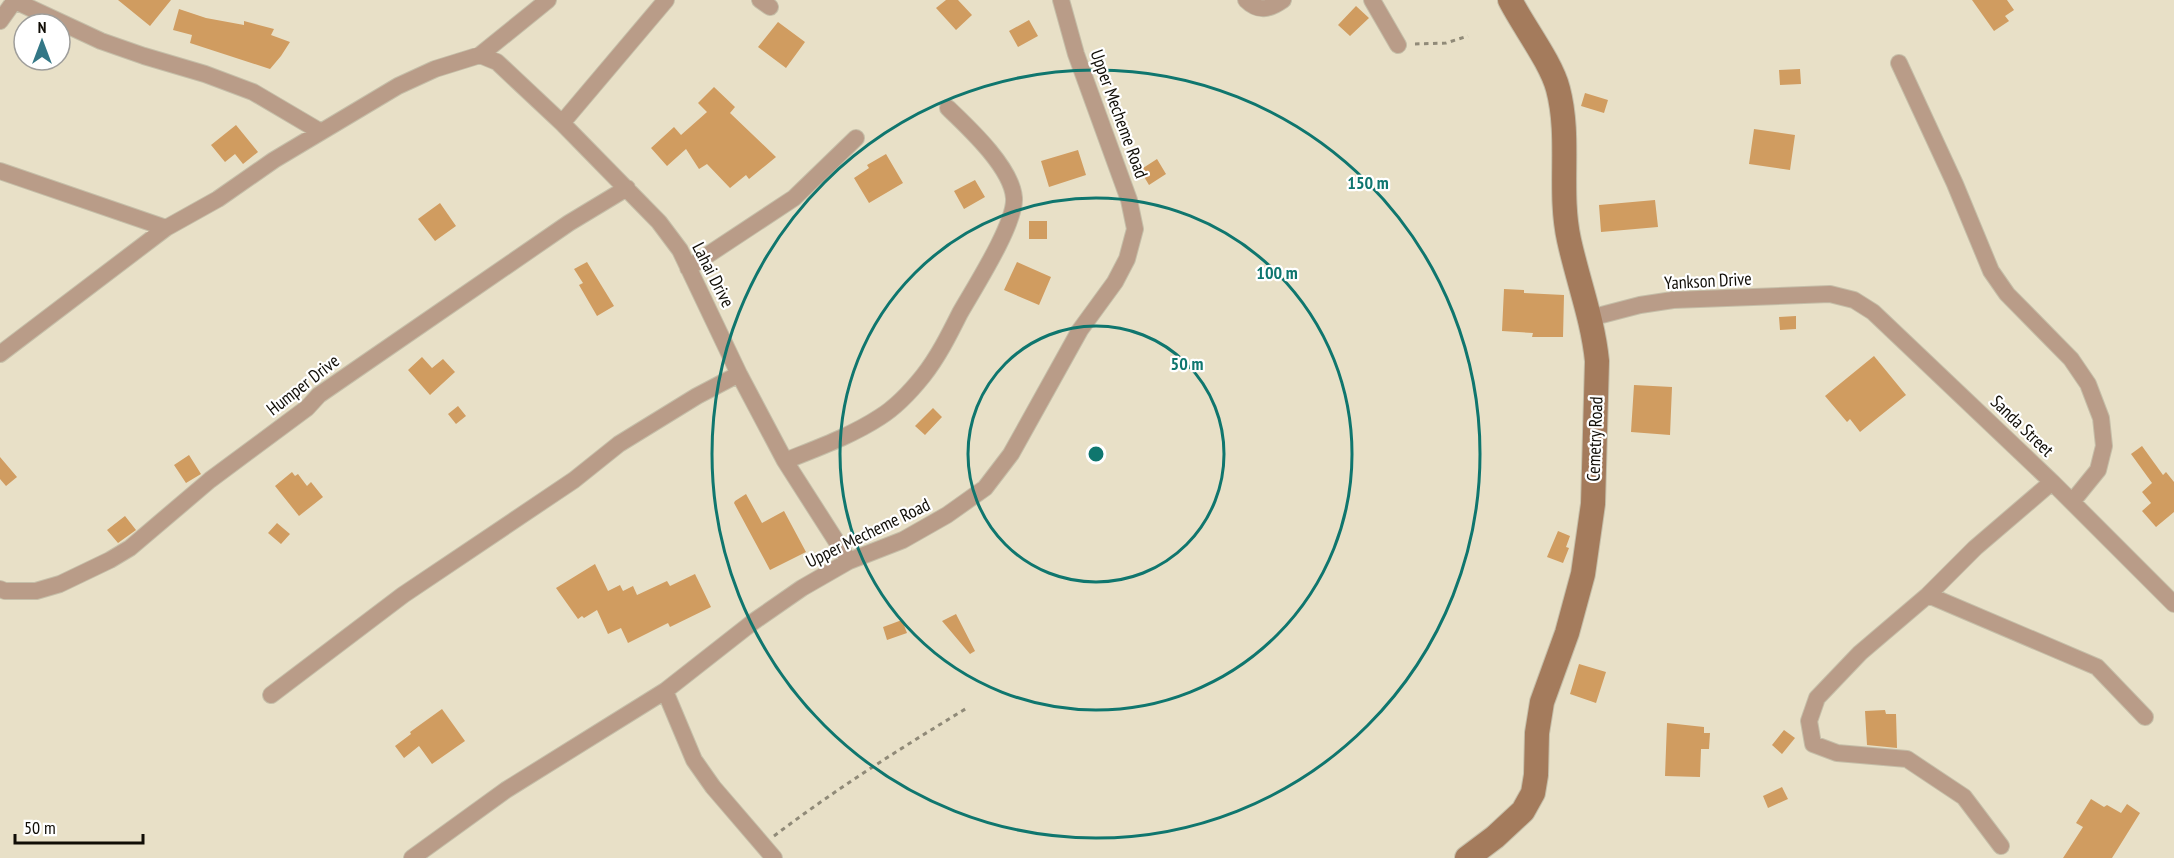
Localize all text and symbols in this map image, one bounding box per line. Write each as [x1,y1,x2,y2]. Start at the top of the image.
north arrow [12,12,72,72]
text: N [38,17,46,37]
street label: Upper Mecheme Road [1086,46,1153,181]
text: 150 m [1347,171,1389,194]
street label: Lahai Drive [687,238,740,311]
text: 100 m [1256,261,1298,284]
street label: Yankson Drive [1664,267,1752,294]
street label: Humper Drive [262,349,344,420]
text: 50 m [1171,352,1203,375]
street label: Sanda Street [1986,390,2059,461]
street label: Cemetry Road [1582,396,1607,482]
centre of rings [1086,444,1106,464]
street label: Upper Mecheme Road [802,493,934,573]
scale bar [15,807,142,845]
text: 50 m [24,816,56,839]

